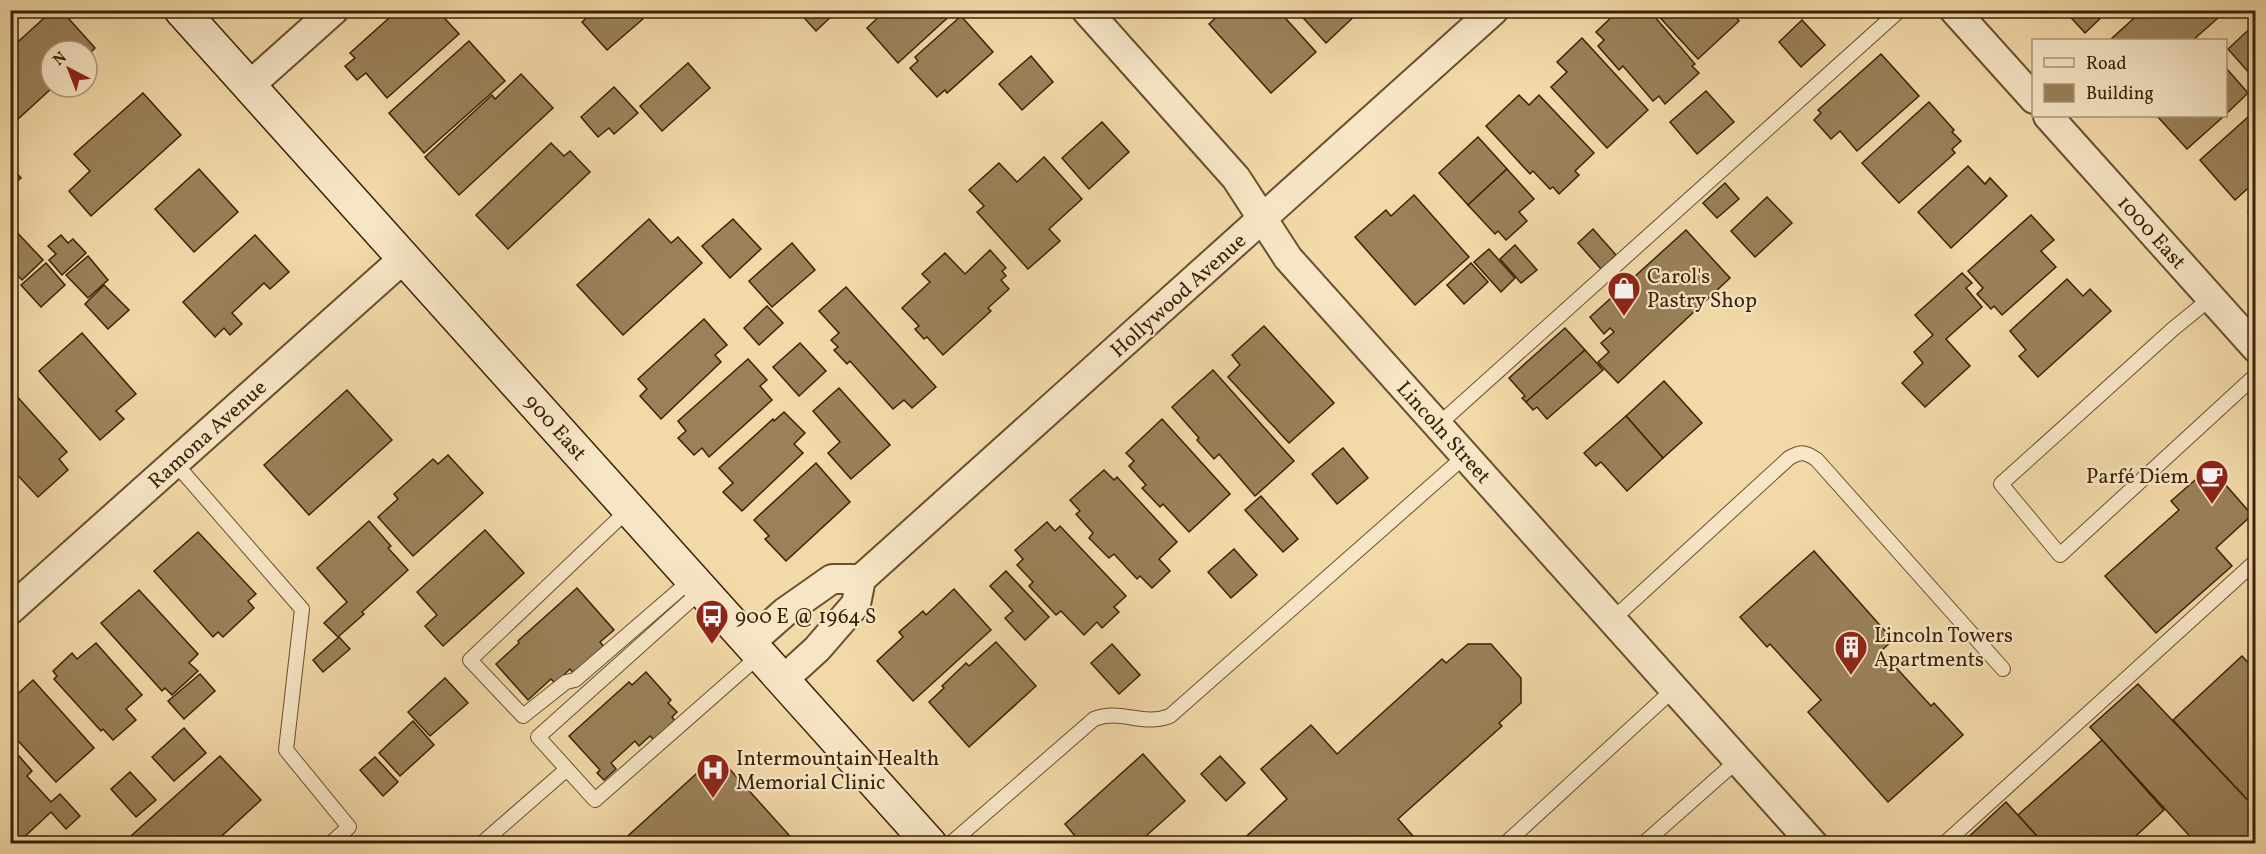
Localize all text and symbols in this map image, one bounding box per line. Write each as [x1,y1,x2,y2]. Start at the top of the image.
north arrow [39,39,99,99]
legend [2032,39,2227,117]
text: N [49,47,72,71]
text: Road [2086,52,2127,77]
text: Building [2086,82,2154,107]
street label: 1000 East [2110,190,2192,276]
street label: Hollywood Avenue [1105,227,1253,365]
place label: Carol's Pastry Shop [1647,263,1757,316]
shop icon: Carol's Pastry Shop [1606,270,1642,317]
street label: Ramona Avenue [142,374,274,496]
street label: Lincoln Street [1389,375,1497,491]
street label: 900 East [517,388,593,468]
cafe icon: Parfé Diem [2194,458,2230,505]
place label: Parfé Diem [2086,463,2189,492]
bus stop icon: 900 E @ 1964 S [694,598,730,645]
place label: 900 E @ 1964 S [735,603,876,632]
place label: Lincoln Towers Apartments [1874,622,2013,675]
building icon: Lincoln Towers Apartments [1833,629,1869,676]
place label: Intermountain Health Memorial Clinic [736,745,939,798]
hospital icon: Intermountain Health Memorial Clinic [695,752,731,799]

